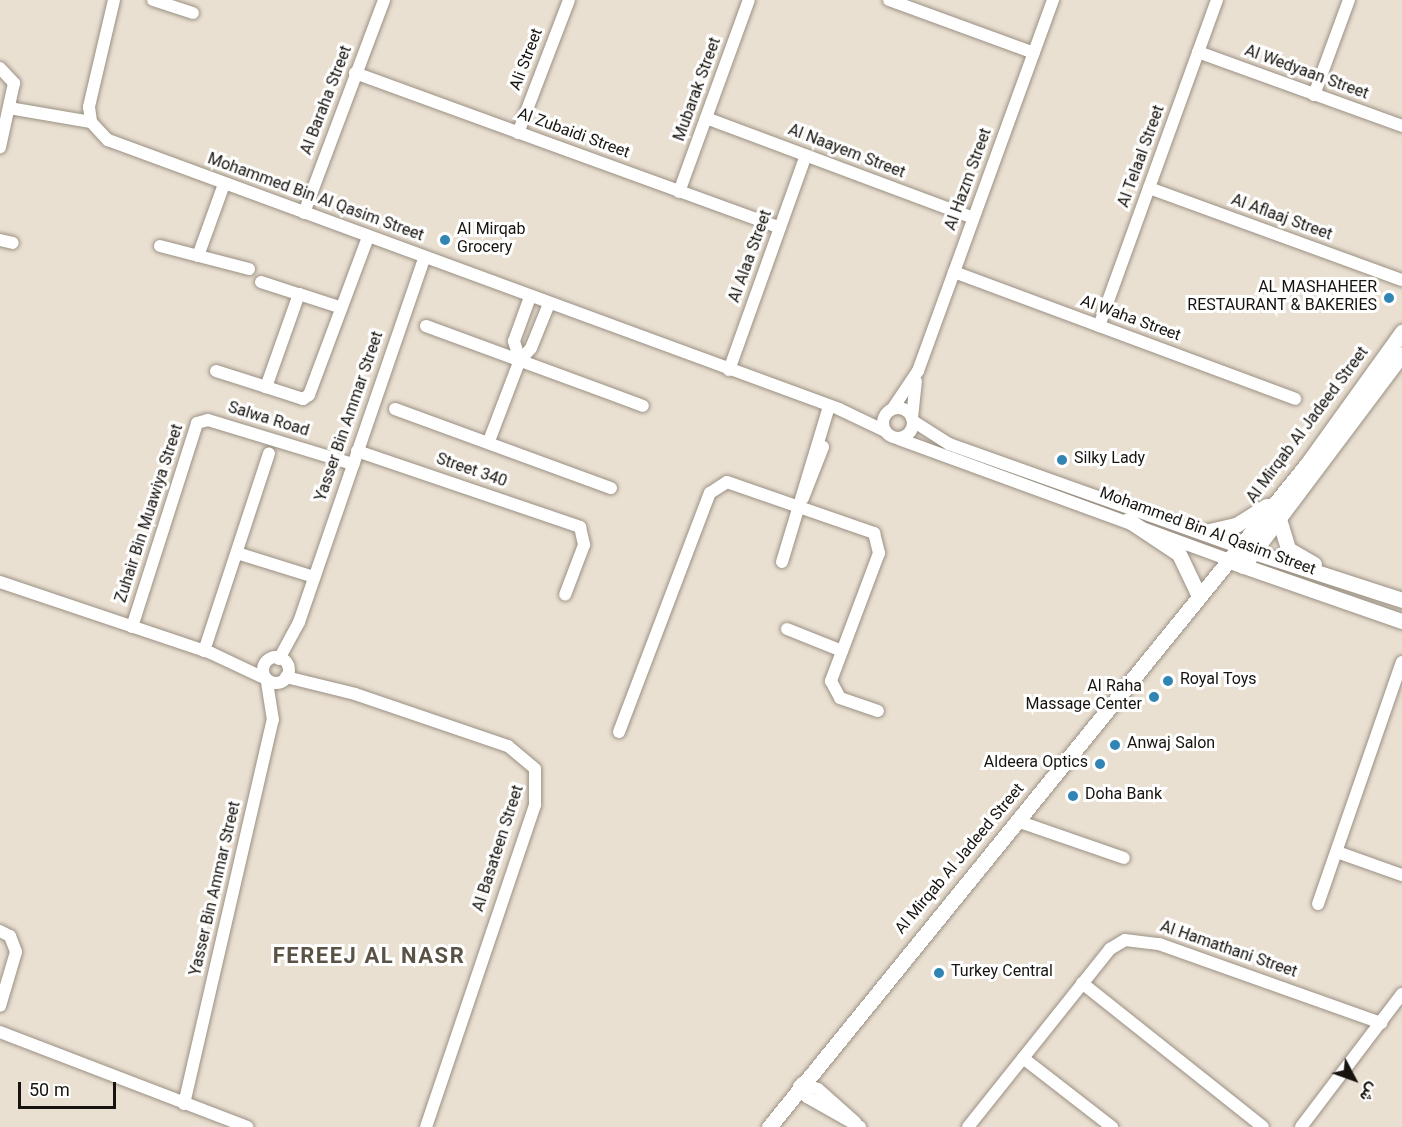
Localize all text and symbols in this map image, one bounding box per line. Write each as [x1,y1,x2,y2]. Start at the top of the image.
street label: Ali Street [507,26,549,94]
street label: Mubarak Street [671,36,727,144]
street label: Al Wedyaan Street [1242,43,1370,105]
street label: Al Baraha Street [298,44,358,158]
street label: Al Telaal Street [1116,103,1170,211]
street label: Al Zubaidi Street [514,106,632,164]
street label: Al Naayem Street [785,122,907,184]
street label: Al Hazm Street [943,126,997,234]
street label: Mohammed Bin Al Qasim Street [204,151,426,247]
street label: Al Aflaaj Street [1228,192,1334,246]
street label: Al Alaa Street [726,208,778,306]
place label: Al Mirqab Grocery [457,221,526,259]
marker: Al Mirqab Grocery [438,233,452,247]
place label: AL MASHAHEER RESTAURANT & BAKERIES [1187,279,1377,317]
marker: AL MASHAHEER RESTAURANT & BAKERIES [1382,291,1396,305]
street label: Al Waha Street [1077,293,1183,347]
street label: Yasser Bin Ammar Street [313,329,389,505]
street label: Al Mirqab Al Jadeed Street [1244,344,1374,508]
street label: Salwa Road [225,400,311,442]
street label: Zuhair Bin Muawiya Street [113,422,189,606]
place label: Silky Lady [1074,450,1145,470]
street label: Street 340 [433,451,509,493]
marker: Silky Lady [1055,453,1069,467]
street label: Mohammed Bin Al Qasim Street [1096,485,1318,581]
place label: Royal Toys [1180,671,1257,691]
marker: Royal Toys [1161,674,1175,688]
place label: Al Raha Massage Center [1025,678,1142,716]
marker: Al Raha Massage Center [1147,690,1161,704]
place label: Anwaj Salon [1127,735,1215,755]
marker: Anwaj Salon [1108,738,1122,752]
place label: Aldeera Optics [984,754,1088,774]
marker: Aldeera Optics [1093,757,1107,771]
street label: Al Mirqab Al Jadeed Street [892,781,1030,939]
street label: Al Basateen Street [471,783,529,915]
place label: Doha Bank [1085,786,1162,806]
marker: Doha Bank [1066,789,1080,803]
street label: Yasser Bin Ammar Street [188,800,246,978]
street label: Al Hamathani Street [1157,919,1299,983]
district label: FEREEJ AL NASR [273,945,465,971]
place label: Turkey Central [951,963,1053,983]
marker: Turkey Central [932,966,946,980]
north arrow [1324,1049,1384,1109]
scale bar [21,1070,118,1108]
text: ش [1352,1076,1384,1107]
text: 50 m [29,1078,70,1106]

